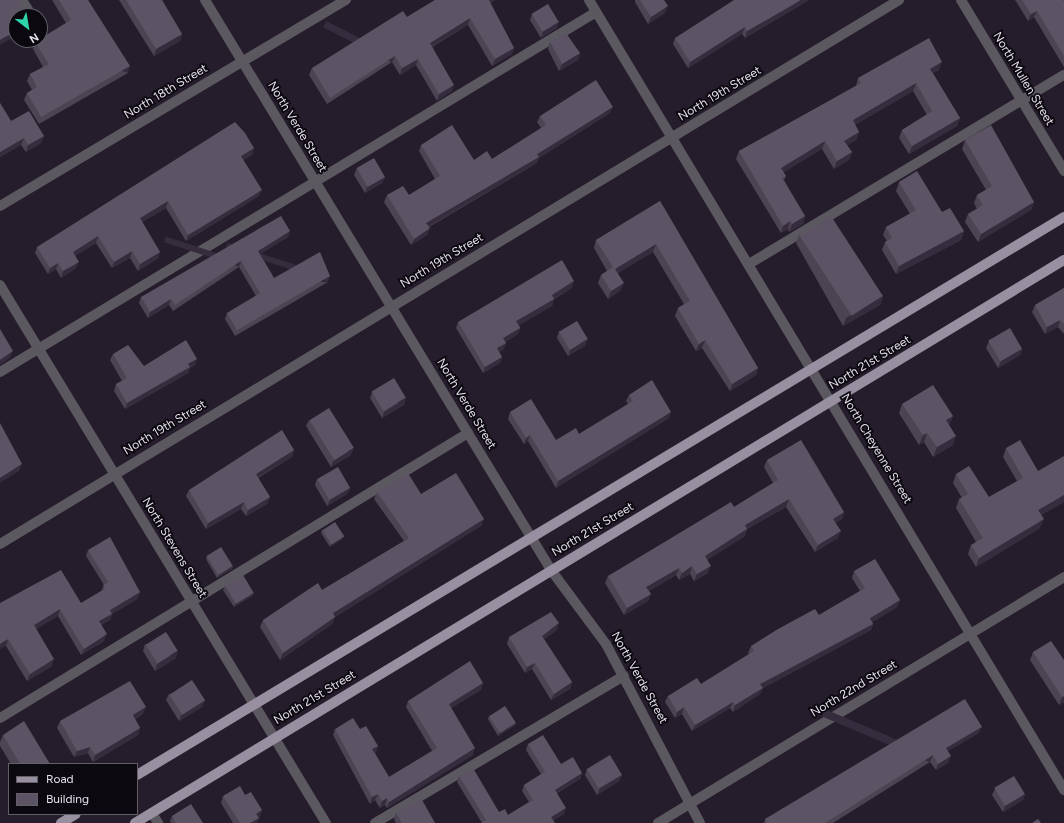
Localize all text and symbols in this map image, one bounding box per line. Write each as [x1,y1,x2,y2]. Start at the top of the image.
north arrow [8,8,48,48]
text: N [27,30,41,46]
street label: North Mullen Street [989,30,1057,128]
street label: North 18th Street [122,61,210,123]
street label: North 19th Street [676,64,764,124]
street label: North Verde Street [264,79,330,175]
street label: North 19th Street [398,231,486,291]
street label: North 21st Street [826,333,914,393]
street label: North Verde Street [433,356,499,452]
street label: North Cheyenne Street [838,392,914,506]
street label: North 19th Street [121,398,209,458]
street label: North Stevens Street [138,495,210,601]
street label: North 21st Street [549,500,637,560]
street label: North Verde Street [608,629,670,727]
street label: North 22nd Street [808,658,900,720]
street label: North 21st Street [271,668,359,728]
legend [8,763,138,815]
text: Road [46,772,74,786]
text: Building [46,792,89,806]

